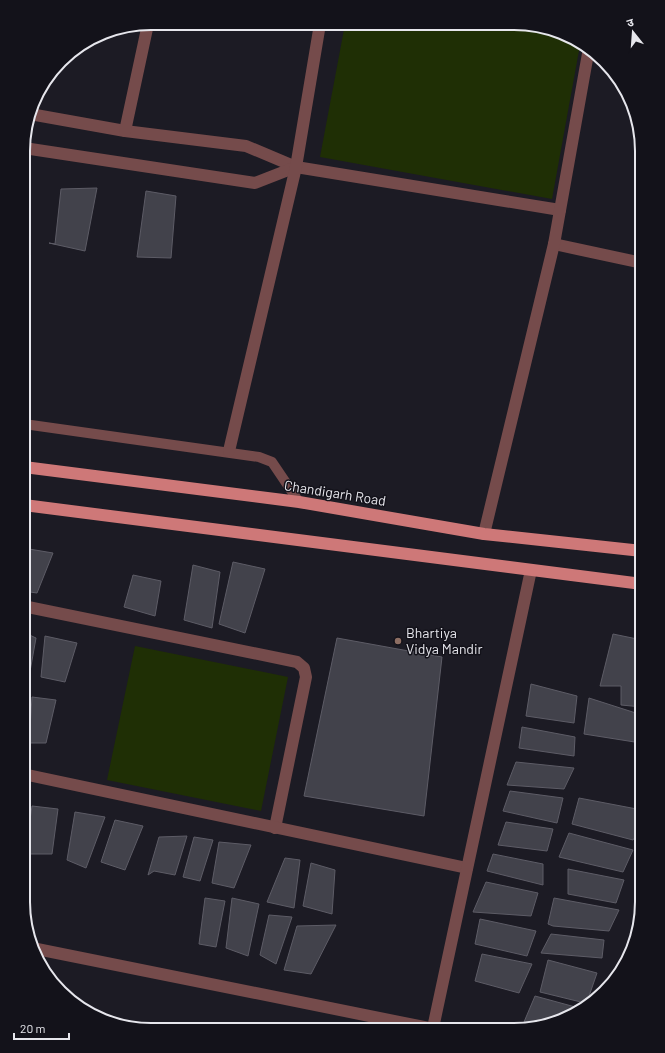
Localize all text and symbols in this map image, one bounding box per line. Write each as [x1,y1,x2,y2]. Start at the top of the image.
north arrow [613,12,653,52]
text: उ [625,15,635,29]
street label: Chandigarh Road [283,476,387,509]
place label: Bhartiya Vidya Mandir [406,624,483,657]
marker: Bhartiya Vidya Mandir [393,636,403,646]
scale bar [14,1015,69,1041]
text: 20 m [20,1021,46,1035]

